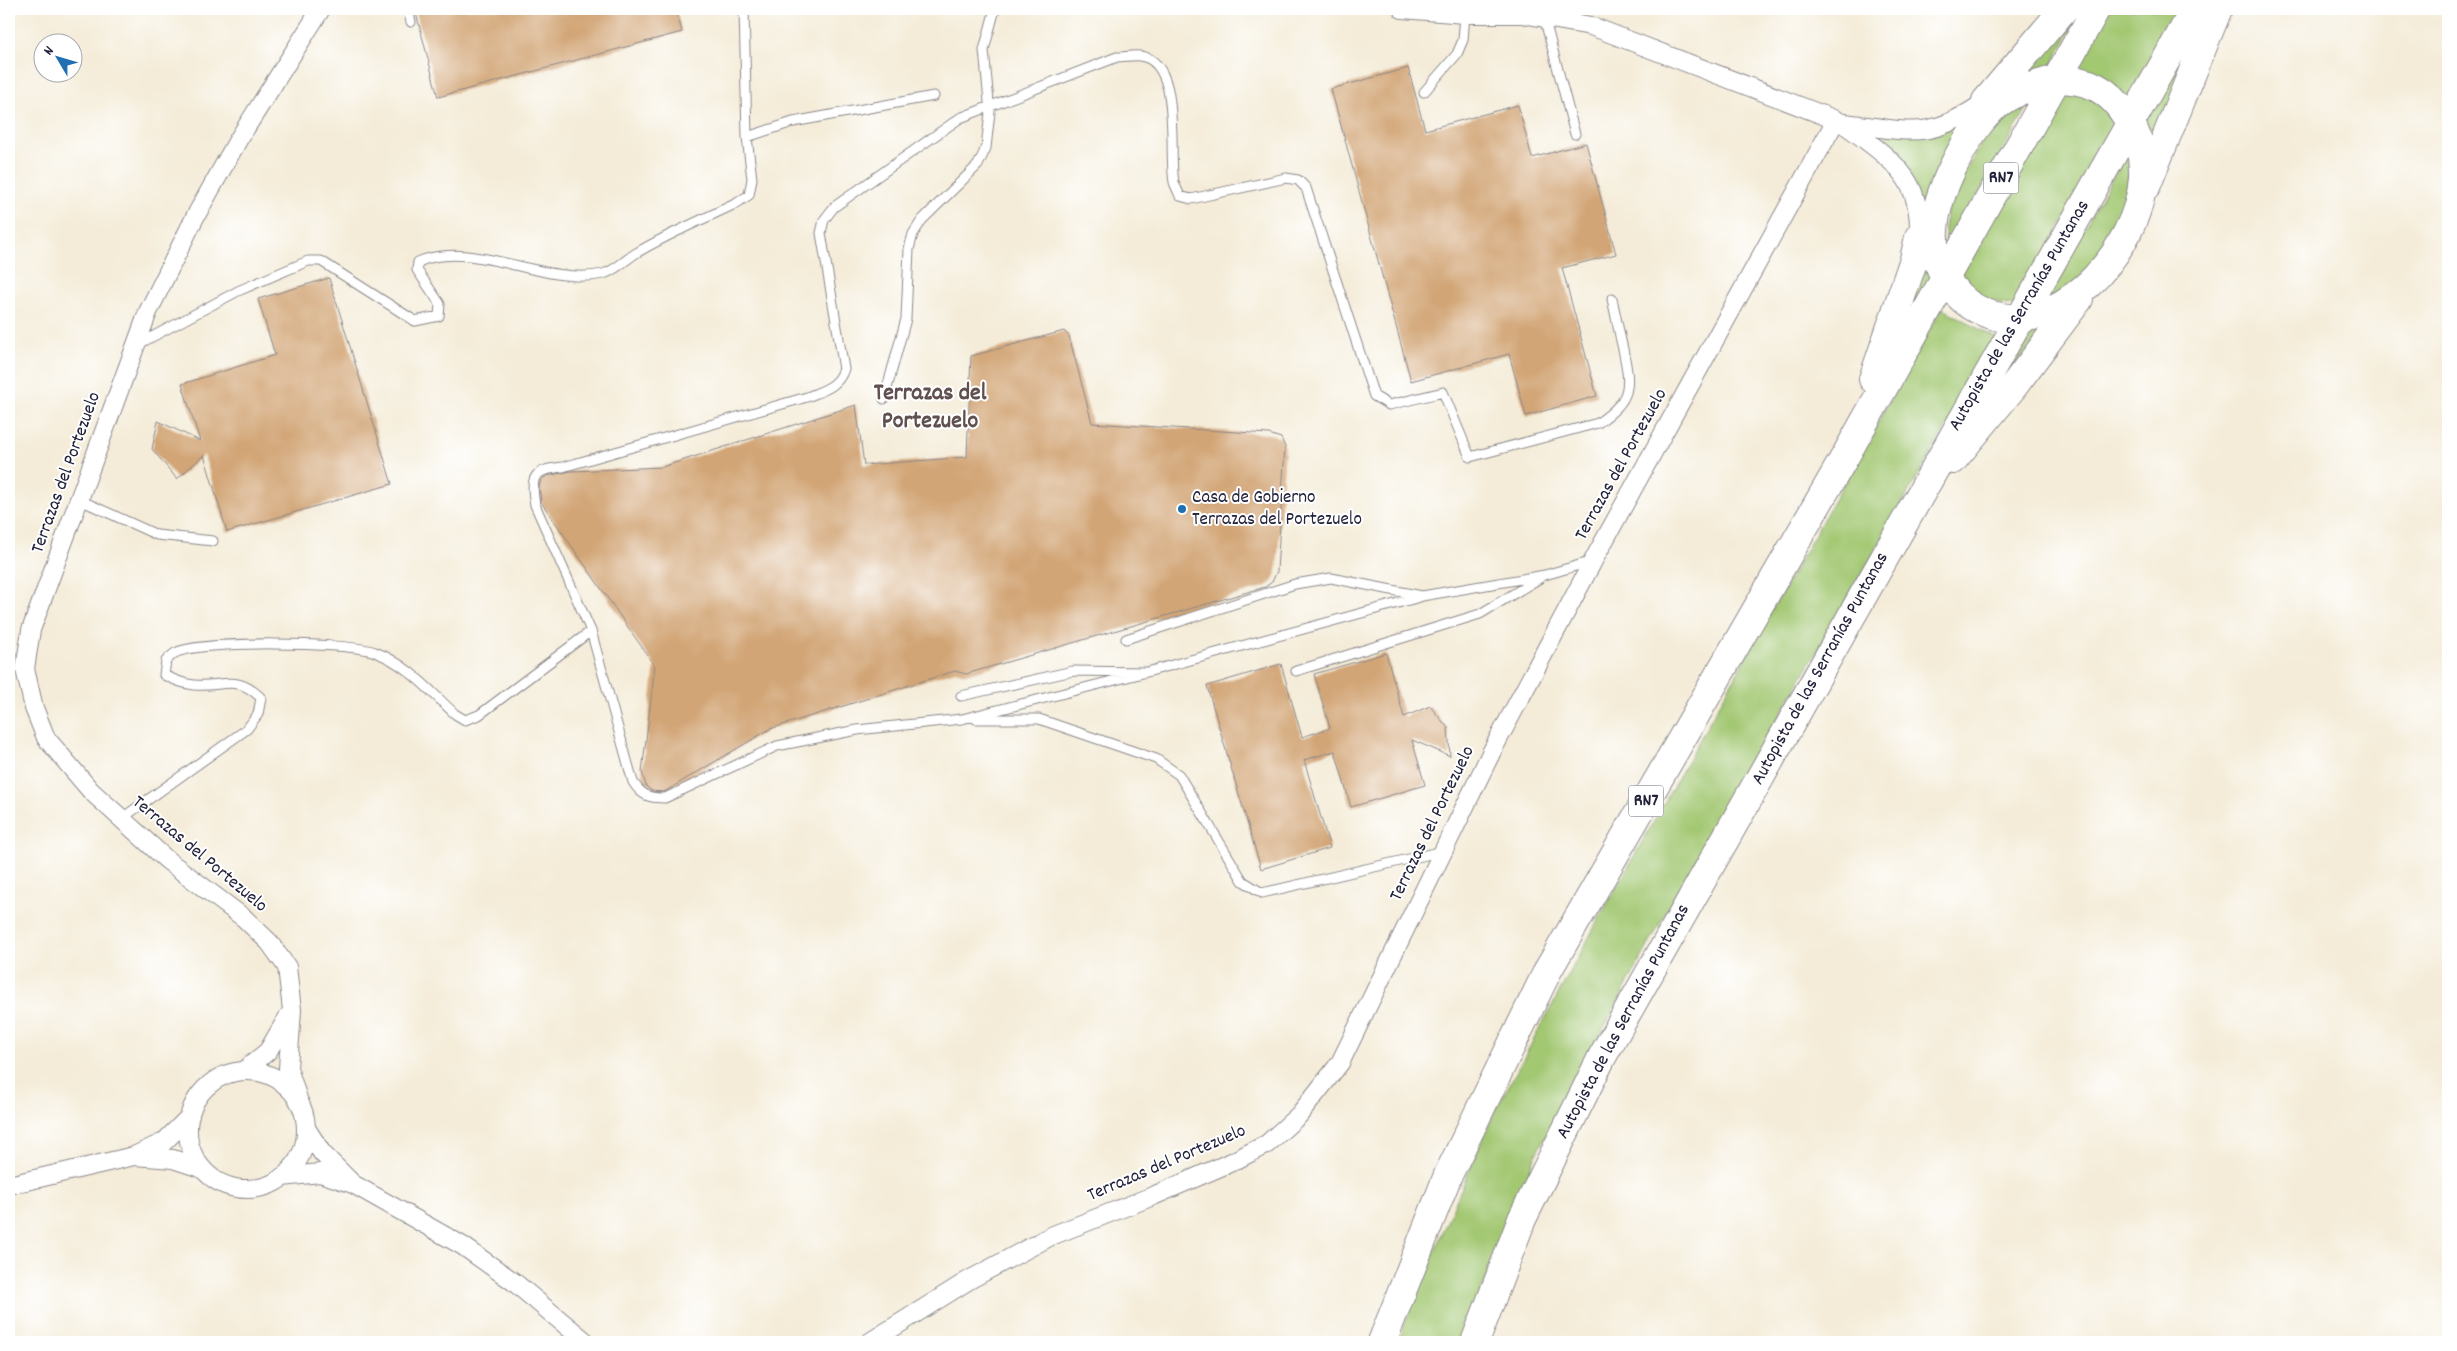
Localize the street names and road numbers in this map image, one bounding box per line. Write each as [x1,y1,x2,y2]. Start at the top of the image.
road number: RN7 [1984,162,2018,194]
street label: Autopista de las Serranías Puntanas [1943,196,2097,436]
street label: Terrazas del Portezuelo [1569,384,1675,546]
street label: Terrazas del Portezuelo [25,389,109,557]
street label: Autopista de las Serranías Puntanas [1746,548,1896,790]
street label: Terrazas del Portezuelo [1384,742,1482,906]
road number: RN7 [1628,786,1664,816]
street label: Terrazas del Portezuelo [125,790,273,920]
street label: Autopista de las Serranías Puntanas [1550,900,1698,1144]
street label: Terrazas del Portezuelo [1084,1118,1250,1210]

